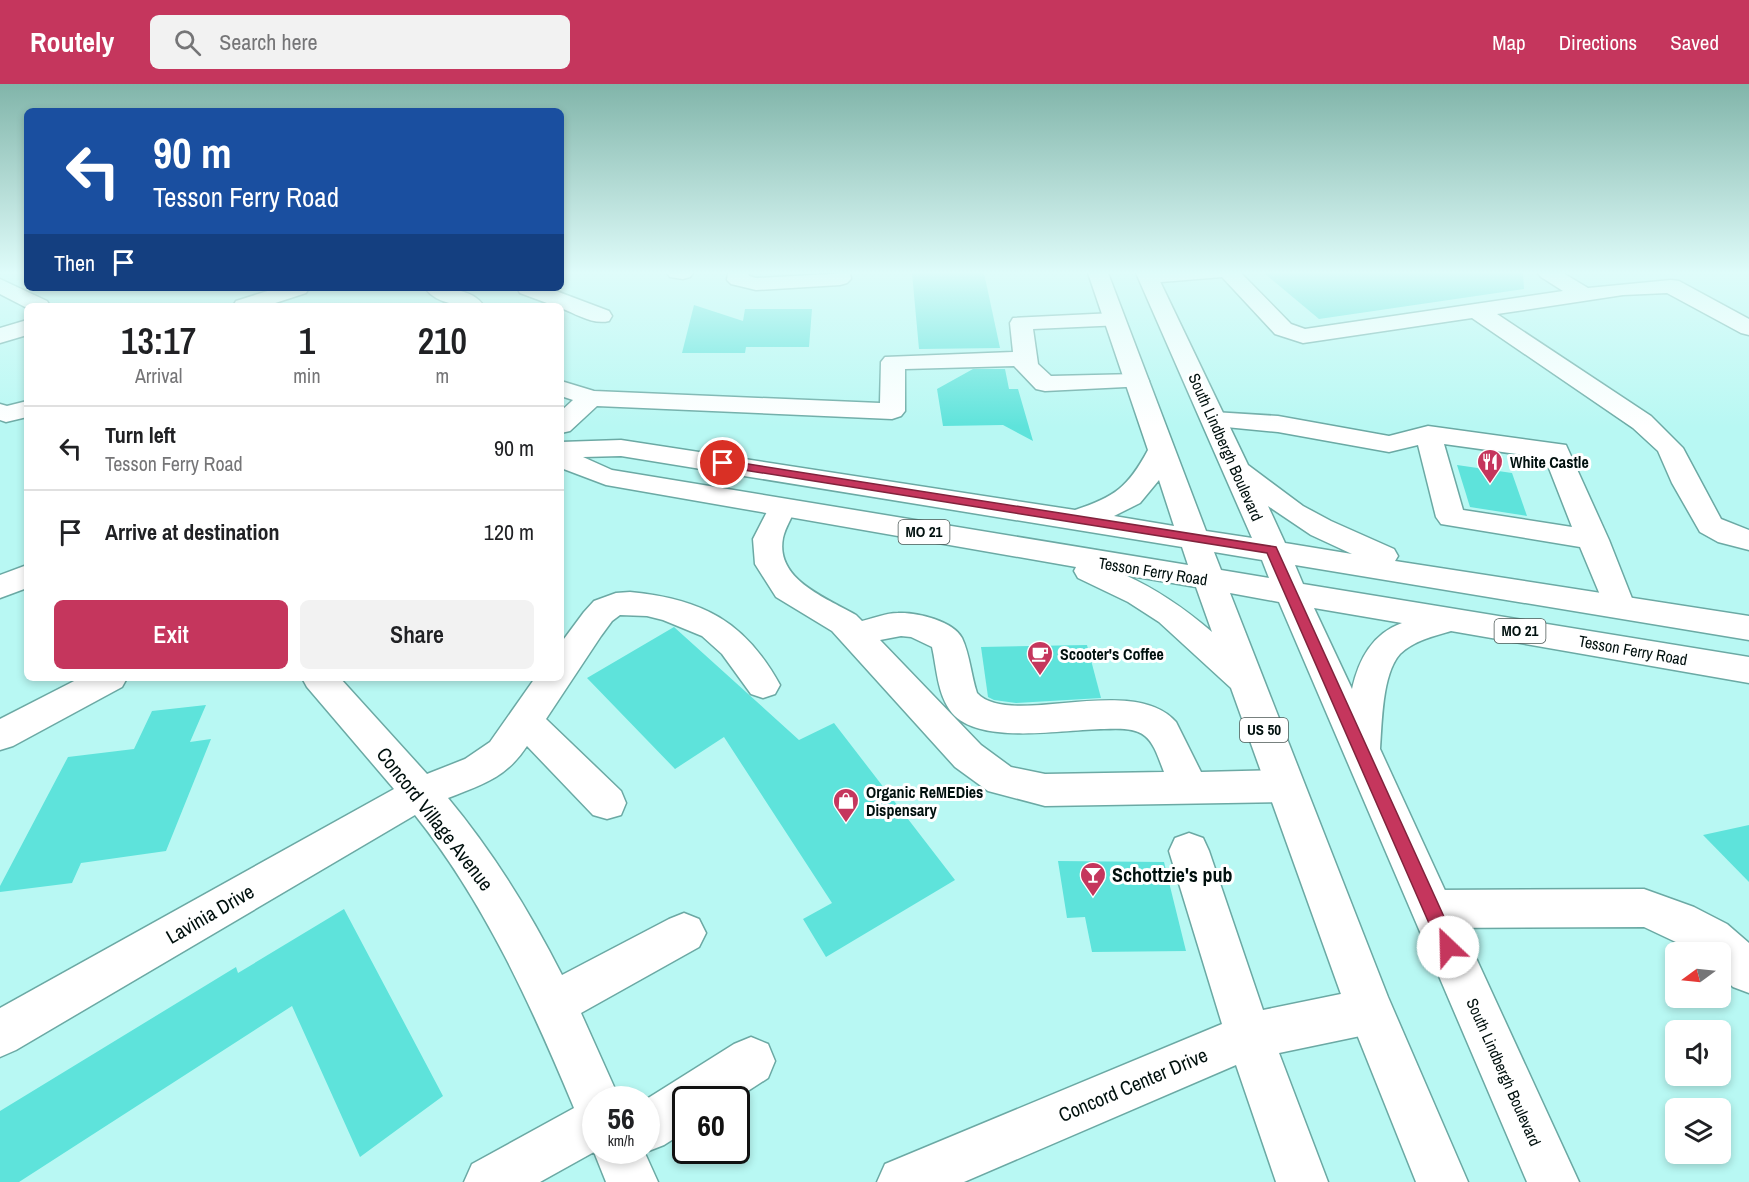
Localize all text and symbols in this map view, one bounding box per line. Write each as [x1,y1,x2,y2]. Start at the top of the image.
search box [150,15,570,69]
text: Routely [30,23,114,61]
icon: search [171,26,204,59]
text: Search here [219,27,317,57]
text: Map [1492,28,1526,57]
text: Directions [1559,28,1637,57]
text: Saved [1670,28,1719,57]
text: 90 m [153,125,232,181]
icon: left [54,132,132,210]
text: Tesson Ferry Road [153,179,339,215]
icon: arrive [107,246,140,279]
text: Then [54,248,95,278]
text: 13:17 [121,317,196,365]
text: 1 [299,317,315,365]
text: 210 [418,317,467,365]
text: Arrival [135,362,182,389]
text: min [293,362,321,389]
text: m [435,362,449,389]
street label: South Lindbergh Boulevard [1183,370,1269,524]
text: Turn left [105,420,176,450]
icon: left [54,432,87,465]
text: 90 m [494,433,534,463]
pin [697,437,748,488]
icon: arrive [706,446,739,479]
restaurant icon: White Castle [1475,447,1505,485]
text: Tesson Ferry Road [105,450,243,477]
place label: White Castle [1510,451,1589,473]
icon: arrive [54,516,87,549]
text: Arrive at destination [105,517,279,547]
text: 120 m [484,517,534,547]
road number: MO 21 [898,520,950,544]
street label: Tesson Ferry Road [1097,552,1209,590]
button: Exit [54,600,288,669]
button: Share [300,600,534,669]
road number: MO 21 [1494,619,1546,643]
street label: Tesson Ferry Road [1577,630,1689,670]
cafe icon: Scooter's Coffee [1025,639,1055,677]
place label: Scooter's Coffee [1060,643,1164,665]
road number: US 50 [1240,718,1288,742]
street label: Concord Village Avenue [371,741,500,896]
place label: Organic ReMEDies Dispensary [866,781,983,821]
shop icon: Organic ReMEDies Dispensary [831,786,861,824]
bar icon: Schottzie's pub [1078,860,1108,898]
place label: Schottzie's pub [1112,861,1233,888]
street label: Lavinia Drive [161,877,259,950]
position arrow [1416,915,1480,979]
north arrow [1665,942,1731,1008]
map controls [1665,942,1731,1164]
street label: South Lindbergh Boulevard [1461,995,1547,1149]
button: sound [1665,1020,1731,1086]
street label: Concord Center Drive [1054,1041,1211,1128]
speed limit sign: 60 [672,1086,750,1164]
text: 56 [607,1098,635,1138]
button: layers [1665,1098,1731,1164]
text: km/h [608,1130,634,1151]

